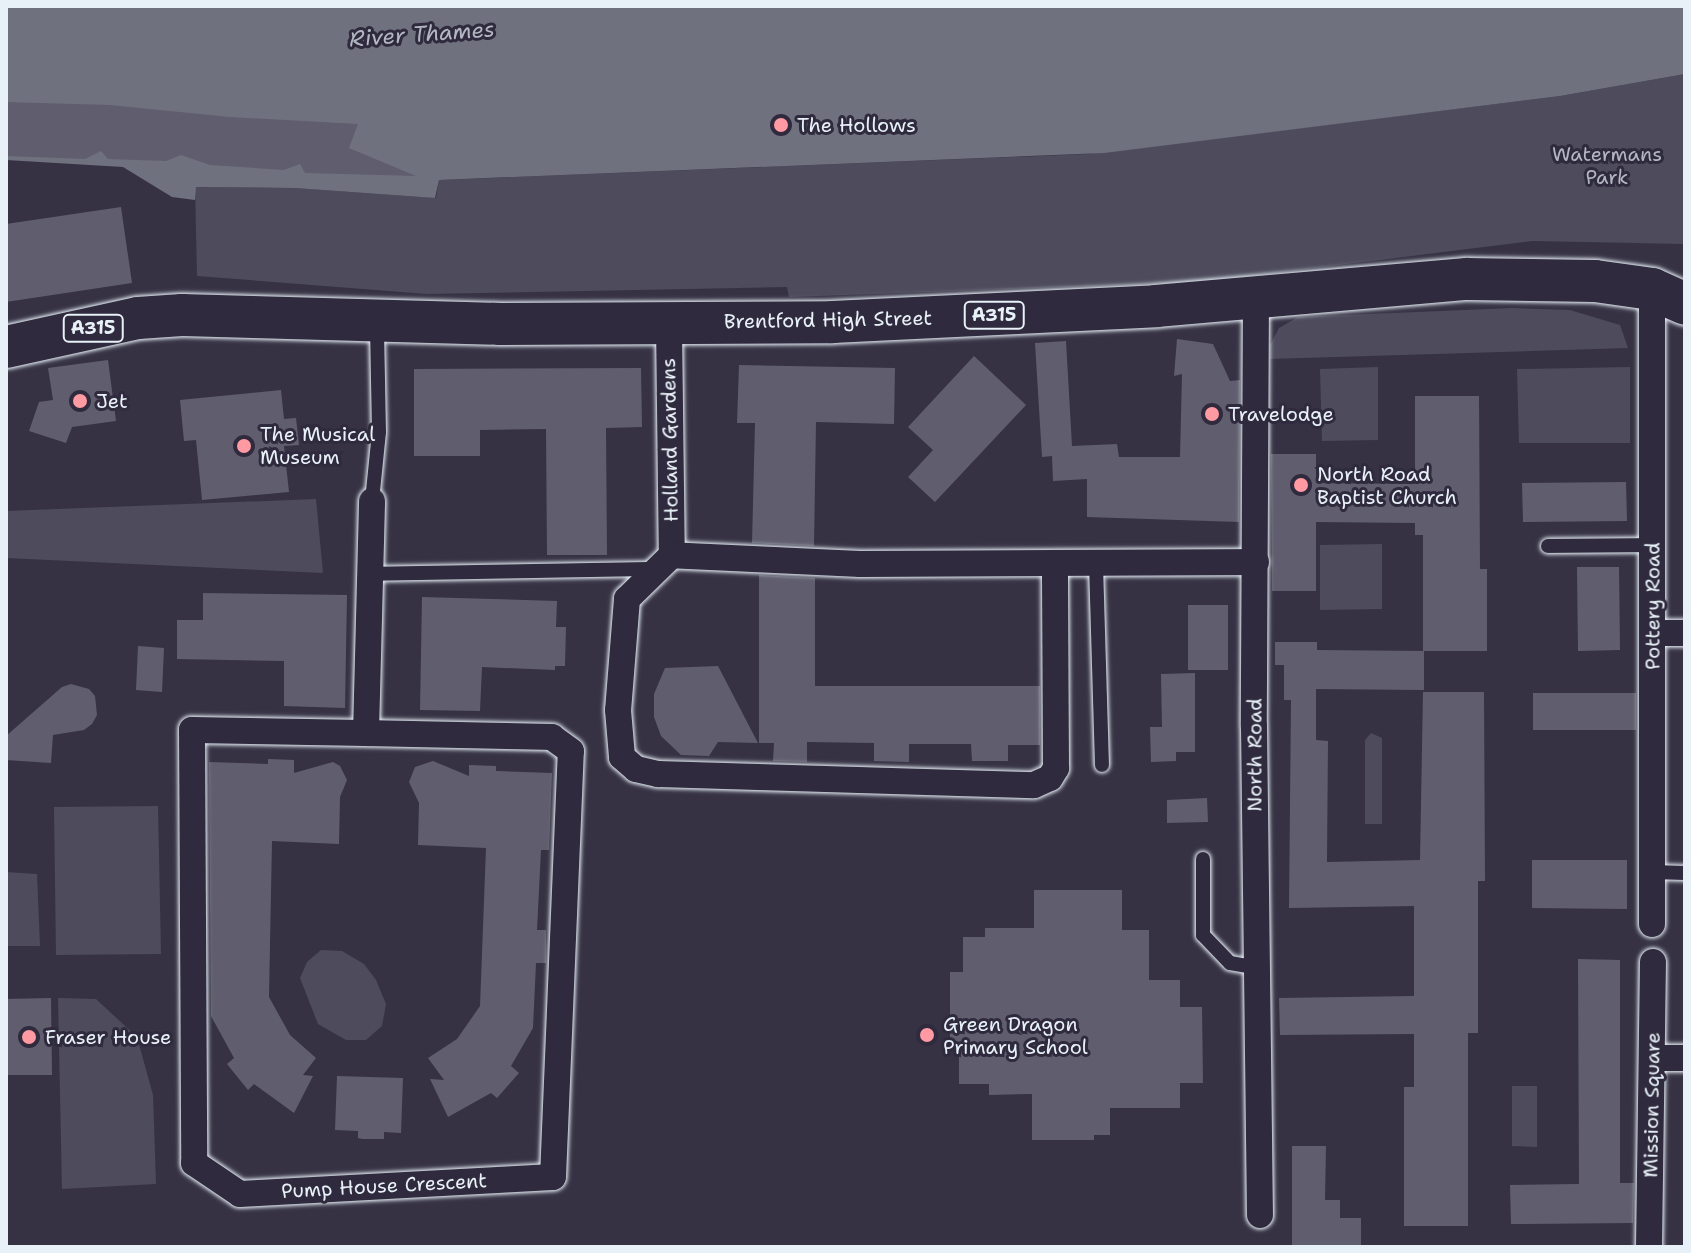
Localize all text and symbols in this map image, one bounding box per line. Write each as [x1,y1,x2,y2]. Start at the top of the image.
water label: River Thames [348,16,496,52]
place label: The Hollows [797,113,916,137]
marker: The Hollows [772,116,790,134]
park label: Watermans Park [1552,142,1662,189]
road number: A315 [962,301,1026,329]
street label: Brentford High Street [724,306,932,334]
road number: A315 [61,314,125,342]
street label: Holland Gardens [657,358,683,522]
place label: Jet [96,389,128,413]
marker: Jet [71,392,89,410]
place label: Travelodge [1228,402,1334,426]
marker: Travelodge [1203,405,1221,423]
place label: The Musical Museum [260,422,375,469]
marker: The Musical Museum [235,437,253,455]
place label: North Road Baptist Church [1317,462,1457,509]
marker: North Road Baptist Church [1292,476,1310,494]
street label: Pottery Road [1641,542,1665,670]
street label: North Road [1243,698,1267,812]
place label: Green Dragon Primary School [943,1012,1088,1059]
place label: Fraser House [45,1025,171,1049]
marker: Green Dragon Primary School [918,1026,936,1044]
marker: Fraser House [20,1028,38,1046]
street label: Mission Square [1639,1032,1665,1178]
street label: Pump House Crescent [281,1169,487,1203]

